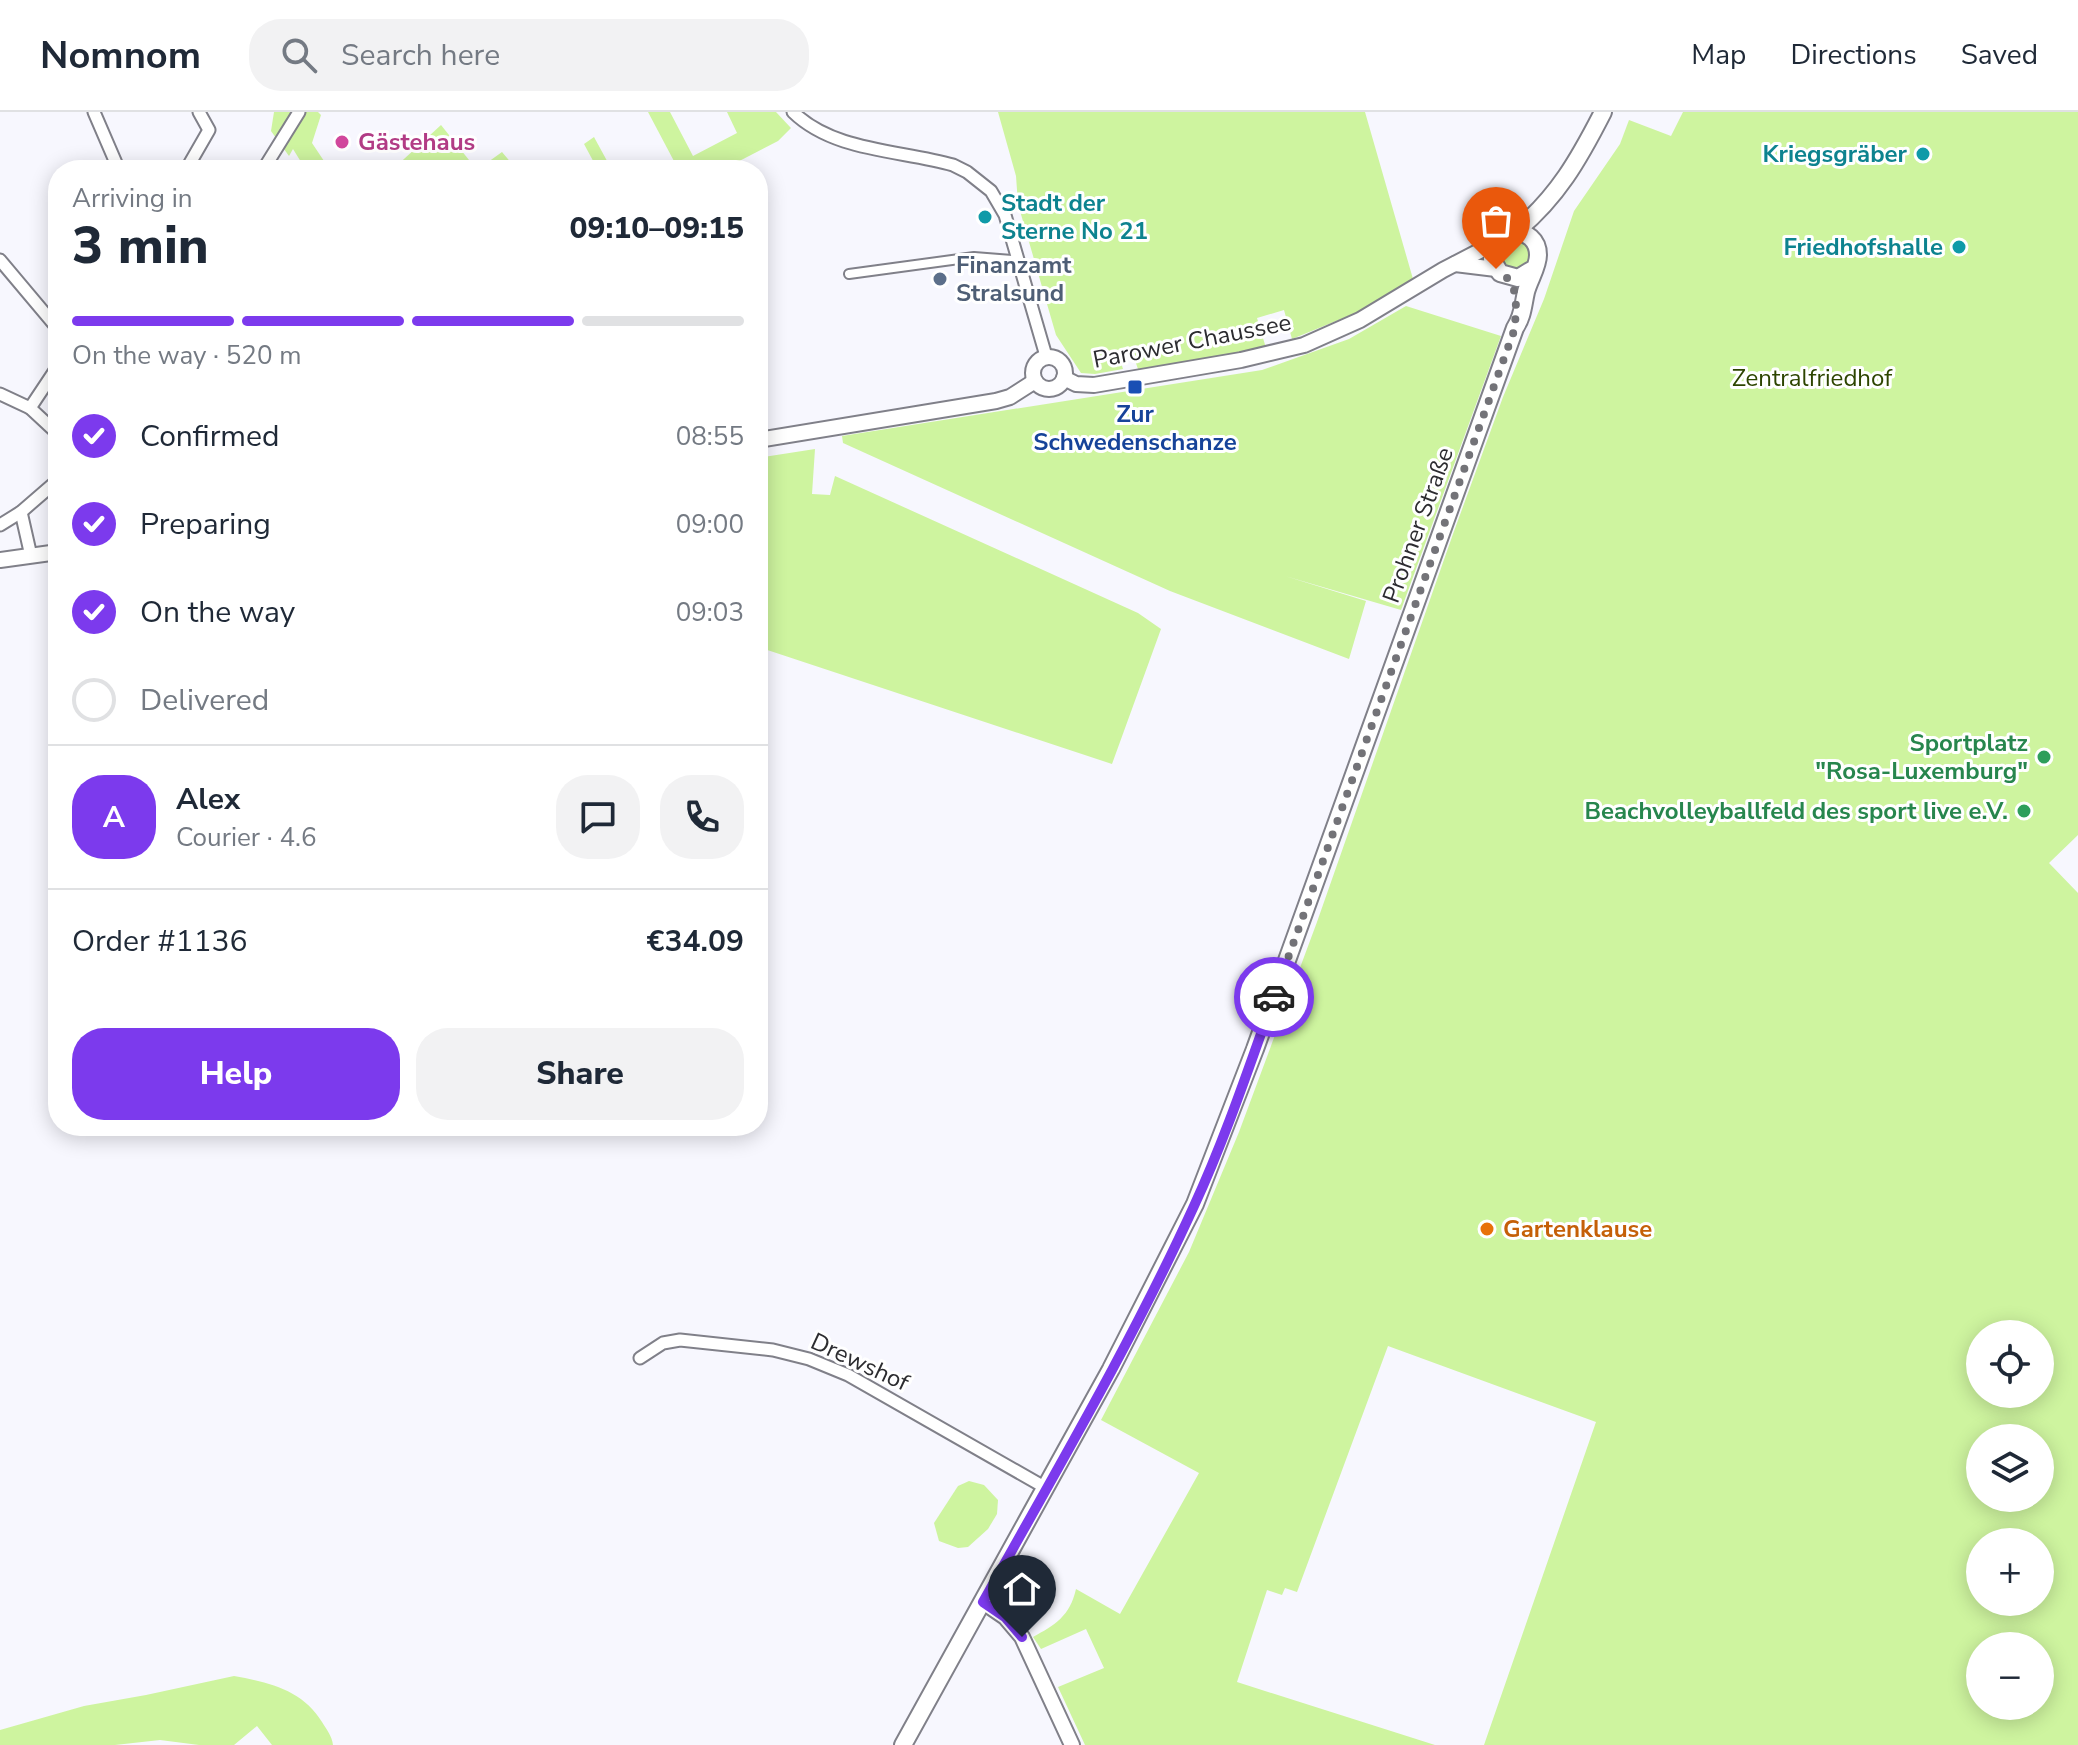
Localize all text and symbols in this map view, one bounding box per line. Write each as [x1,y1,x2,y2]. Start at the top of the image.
search box [249,19,809,91]
text: Nomnom [40,30,201,81]
icon: search [277,33,321,77]
text: Search here [341,35,500,76]
text: Map [1691,36,1746,74]
text: Directions [1790,36,1917,74]
text: Saved [1961,36,2038,74]
place label: Gästehaus [358,126,475,158]
marker: Gästehaus [333,133,351,151]
place label: Kriegsgräber [1763,138,1908,170]
marker: Kriegsgräber [1914,145,1932,163]
text: Arriving in [72,181,193,216]
place label: Stadt der Sterne No 21 [1001,187,1148,247]
pin [1462,187,1530,269]
icon: bag [1474,199,1518,243]
text: 09:10–09:15 [569,208,744,249]
marker: Stadt der Sterne No 21 [976,208,994,226]
text: 3 min [72,210,209,281]
place label: Friedhofshalle [1783,231,1943,263]
marker: Friedhofshalle [1950,238,1968,256]
place label: Finanzamt Stralsund [956,249,1072,309]
marker: Finanzamt Stralsund [931,270,949,288]
street label: Parower Chaussee [1090,306,1294,376]
text: On the way · 520 m [72,338,301,373]
park label: Zentralfriedhof [1732,362,1893,394]
marker: Zur Schwedenschanze [1126,378,1144,396]
place label: Zur Schwedenschanze [1033,398,1237,458]
icon: check [72,414,116,458]
text: Confirmed [140,416,280,457]
text: 08:55 [676,419,744,454]
street label: Prohner Straße [1375,443,1461,607]
icon: check [72,502,116,546]
text: Preparing [140,504,271,545]
text: 09:00 [676,507,744,542]
icon: check [72,590,116,634]
text: On the way [140,592,295,633]
text: 09:03 [676,595,744,630]
text: Delivered [140,680,269,721]
place label: Sportplatz "Rosa-Luxemburg" [1815,727,2028,787]
marker: Sportplatz "Rosa-Luxemburg" [2035,748,2053,766]
button: chat [556,775,640,859]
button: phone [660,775,744,859]
text: Alex [176,779,240,820]
place label: Beachvolleyballfeld des sport live e.V. [1584,795,2008,827]
text: A [103,797,125,838]
marker: Beachvolleyballfeld des sport live e.V. [2015,802,2033,820]
text: Courier · 4.6 [176,820,317,855]
text: Order #1136 [72,921,247,962]
text: €34.09 [647,921,744,962]
courier [1234,957,1314,1037]
icon: car [1252,975,1296,1019]
button: Help [72,1028,400,1120]
button: Share [416,1028,744,1120]
place label: Gartenklause [1503,1213,1652,1245]
marker: Gartenklause [1478,1220,1496,1238]
map controls [1966,1320,2054,1720]
button: locate [1966,1320,2054,1408]
street label: Drewshof [806,1325,915,1399]
button: layers [1966,1424,2054,1512]
button: + [1966,1528,2054,1616]
pin [988,1555,1056,1637]
icon: home [1000,1567,1044,1611]
button: − [1966,1632,2054,1720]

